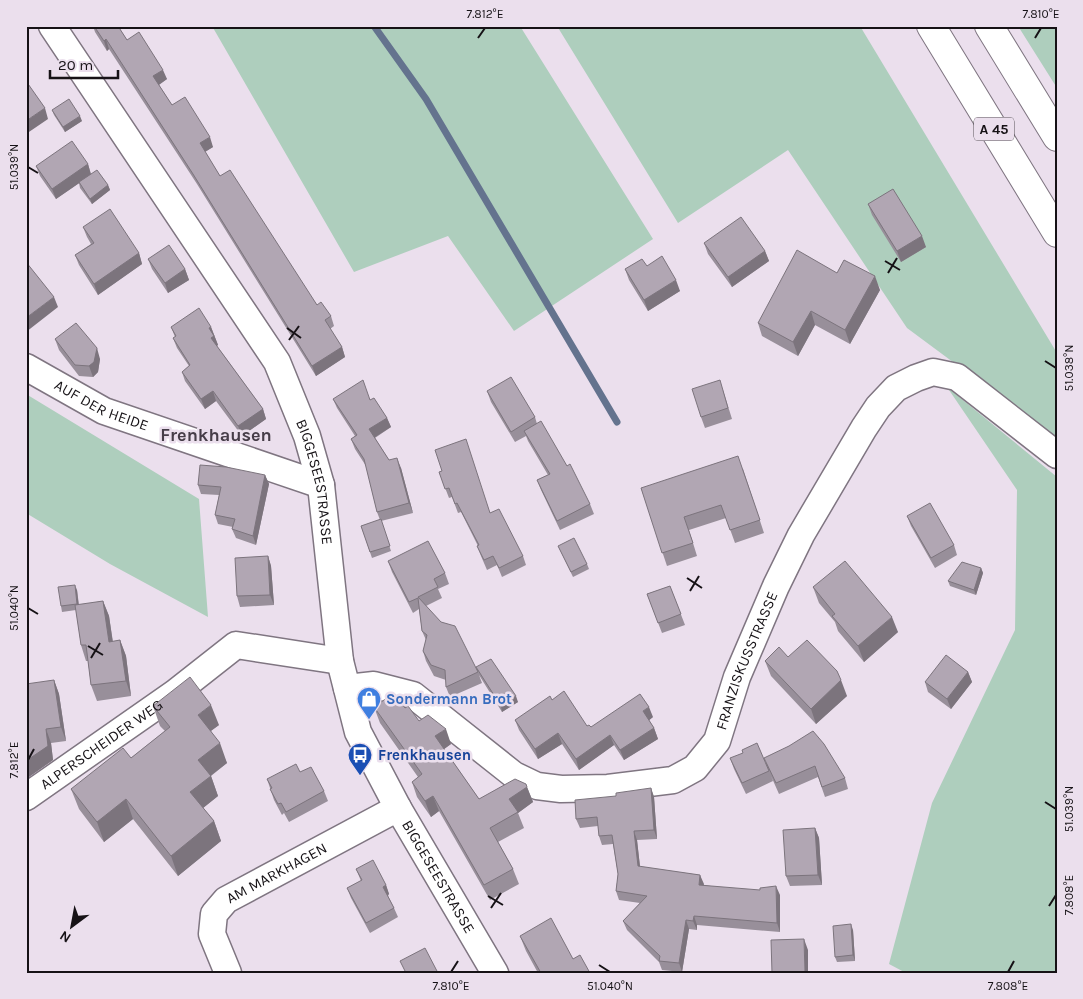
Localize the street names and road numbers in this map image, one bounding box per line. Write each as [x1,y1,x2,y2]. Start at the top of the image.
road number: A 45 [974,118,1014,140]
street label: AUF DER HEIDE [51,376,151,435]
street label: BIGGESEESTRASSE [292,417,336,546]
street label: FRANZISKUSSTRASSE [712,589,782,732]
street label: ALPERSCHEIDER WEG [37,695,166,793]
street label: BIGGESEESTRASSE [398,817,479,937]
street label: AM MARKHAGEN [223,839,330,907]

